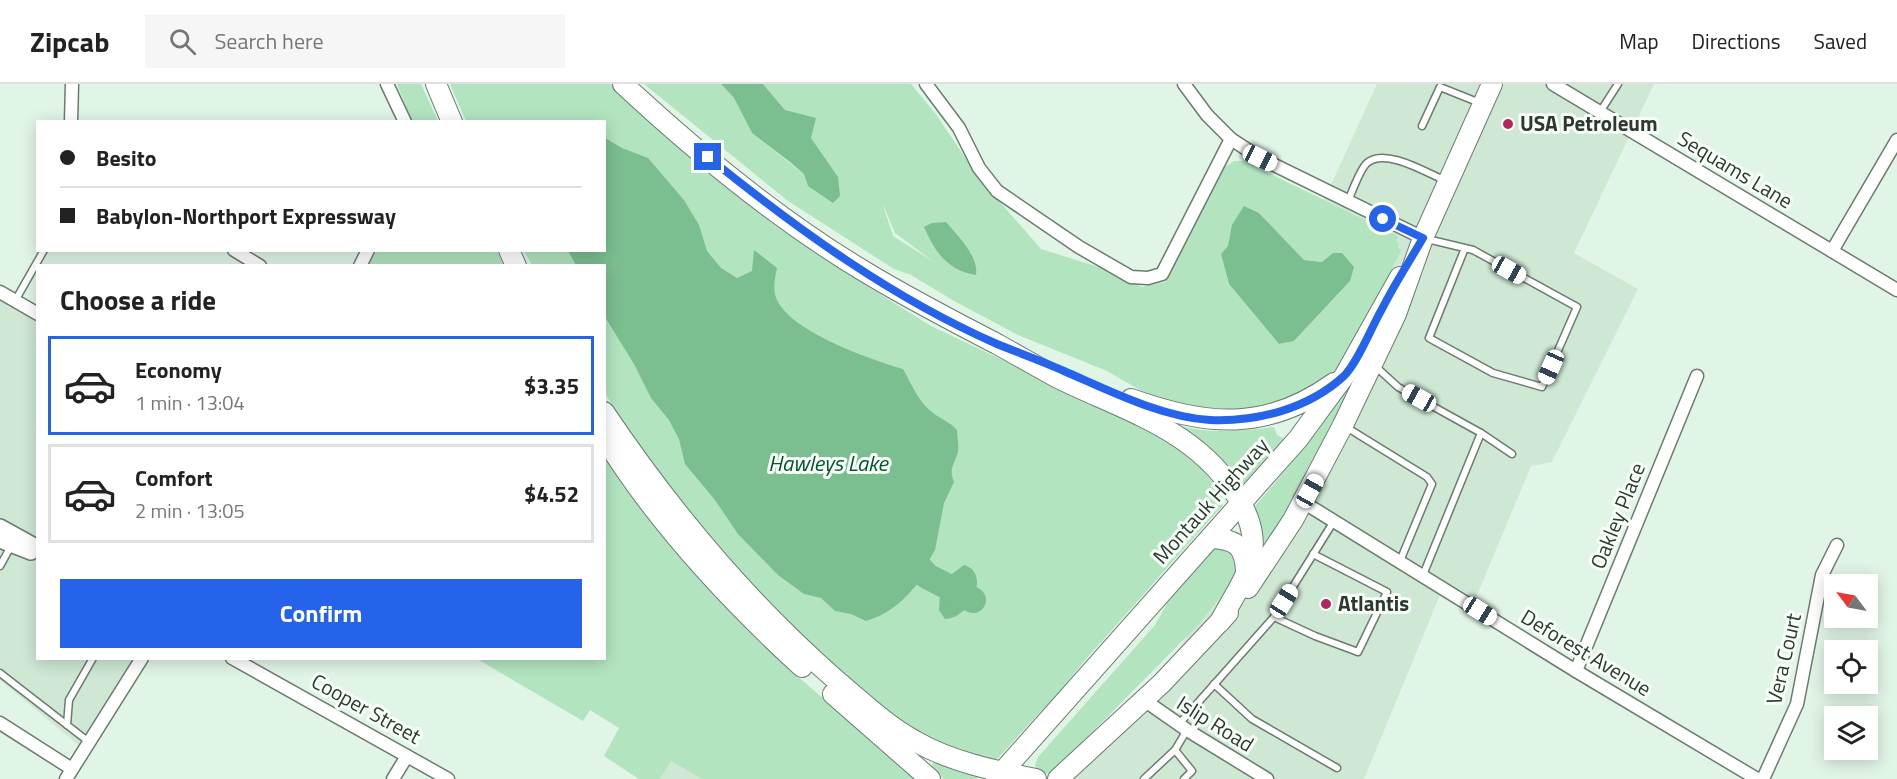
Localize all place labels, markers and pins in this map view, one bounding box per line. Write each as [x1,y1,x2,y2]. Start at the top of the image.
place label: USA Petroleum [1520,107,1658,139]
marker: USA Petroleum [1501,117,1515,131]
place label: Atlantis [1338,587,1409,619]
marker: Atlantis [1319,597,1333,611]

